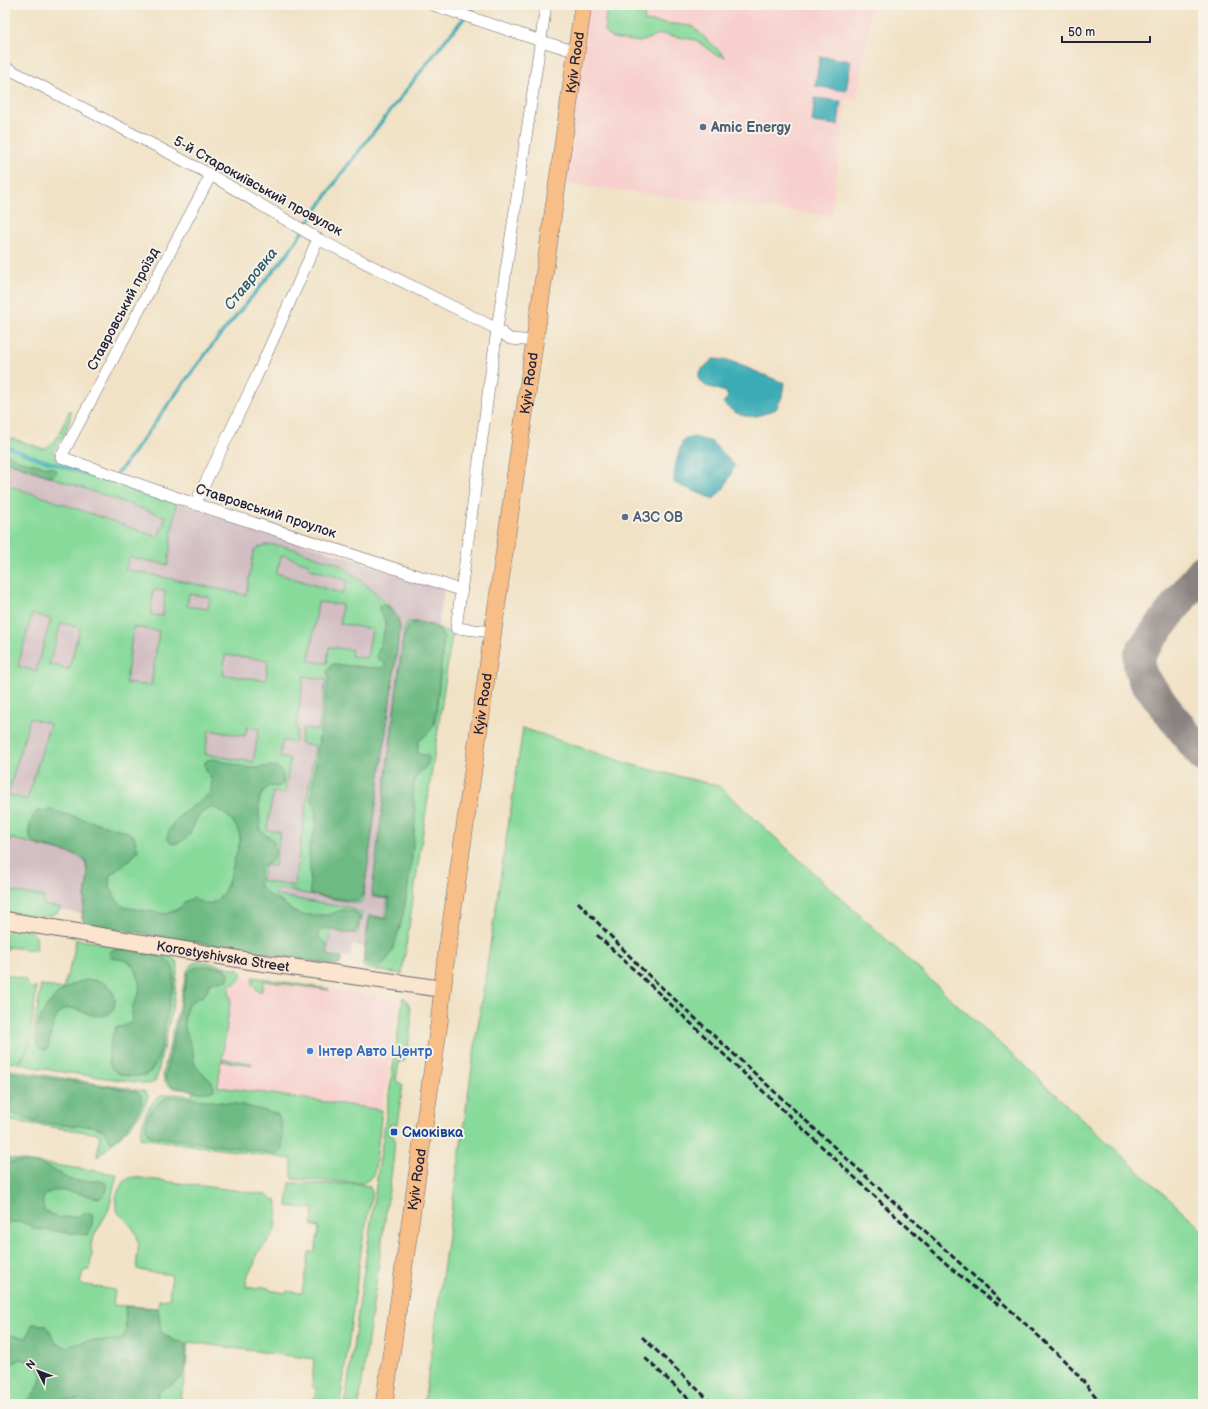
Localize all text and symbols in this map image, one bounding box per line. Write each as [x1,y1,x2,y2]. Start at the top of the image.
scale bar [1062,18,1150,44]
text: 50 m [1068,25,1095,40]
street label: Kyiv Road [562,31,588,95]
place label: Amic Energy [710,119,791,136]
marker: Amic Energy [698,122,708,132]
street label: 5-й Старокиївський провулок [171,132,346,240]
street label: Ставровський проїзд [83,244,163,373]
water label: Ставровка [220,244,282,314]
street label: Kyiv Road [516,351,541,415]
street label: Ставровський проулок [193,480,339,542]
place label: АЗС ОВ [632,509,683,526]
marker: АЗС ОВ [620,512,630,522]
street label: Kyiv Road [470,672,495,736]
street label: Korostyshivska Street [155,937,291,975]
place label: Інтер Авто Центр [318,1043,433,1060]
marker: Інтер Авто Центр [305,1046,315,1056]
place label: Смоківка [402,1124,464,1141]
marker: Смоківка [389,1127,399,1137]
street label: Kyiv Road [404,1147,429,1211]
north arrow [18,1351,58,1391]
text: N [23,1357,39,1372]

